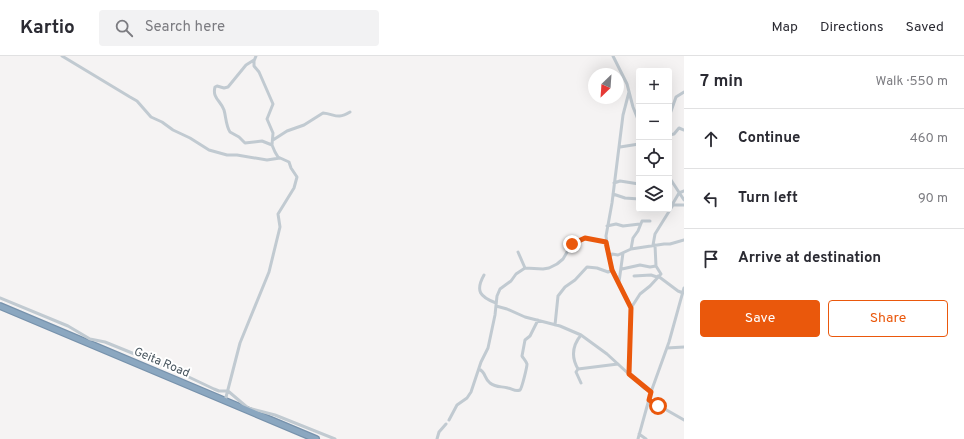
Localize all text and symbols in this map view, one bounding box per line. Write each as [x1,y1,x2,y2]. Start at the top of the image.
search box [99,10,379,46]
text: Kartio [20,16,75,40]
icon: search [113,17,135,39]
text: Search here [145,18,225,37]
text: Map [772,19,798,36]
text: Directions [820,19,884,36]
text: Saved [906,19,944,36]
north arrow [588,68,624,104]
map controls [636,68,672,212]
button: + [636,68,672,104]
text: 7 min [700,71,743,93]
text: Walk · 550 m [876,74,948,90]
button: − [636,104,672,140]
icon: ahead [700,128,722,150]
text: Continue [738,129,800,148]
text: 460 m [910,131,948,147]
button: locate [636,140,672,176]
button: layers [636,176,672,212]
icon: left [700,188,722,210]
text: Turn left [738,189,798,208]
text: 90 m [918,191,948,207]
route end [563,235,581,253]
icon: arrive [700,248,722,270]
text: Arrive at destination [738,249,881,268]
button: Save [700,300,820,337]
button: Share [828,300,948,337]
street label: Geita Road [131,344,192,382]
route start [649,397,667,415]

